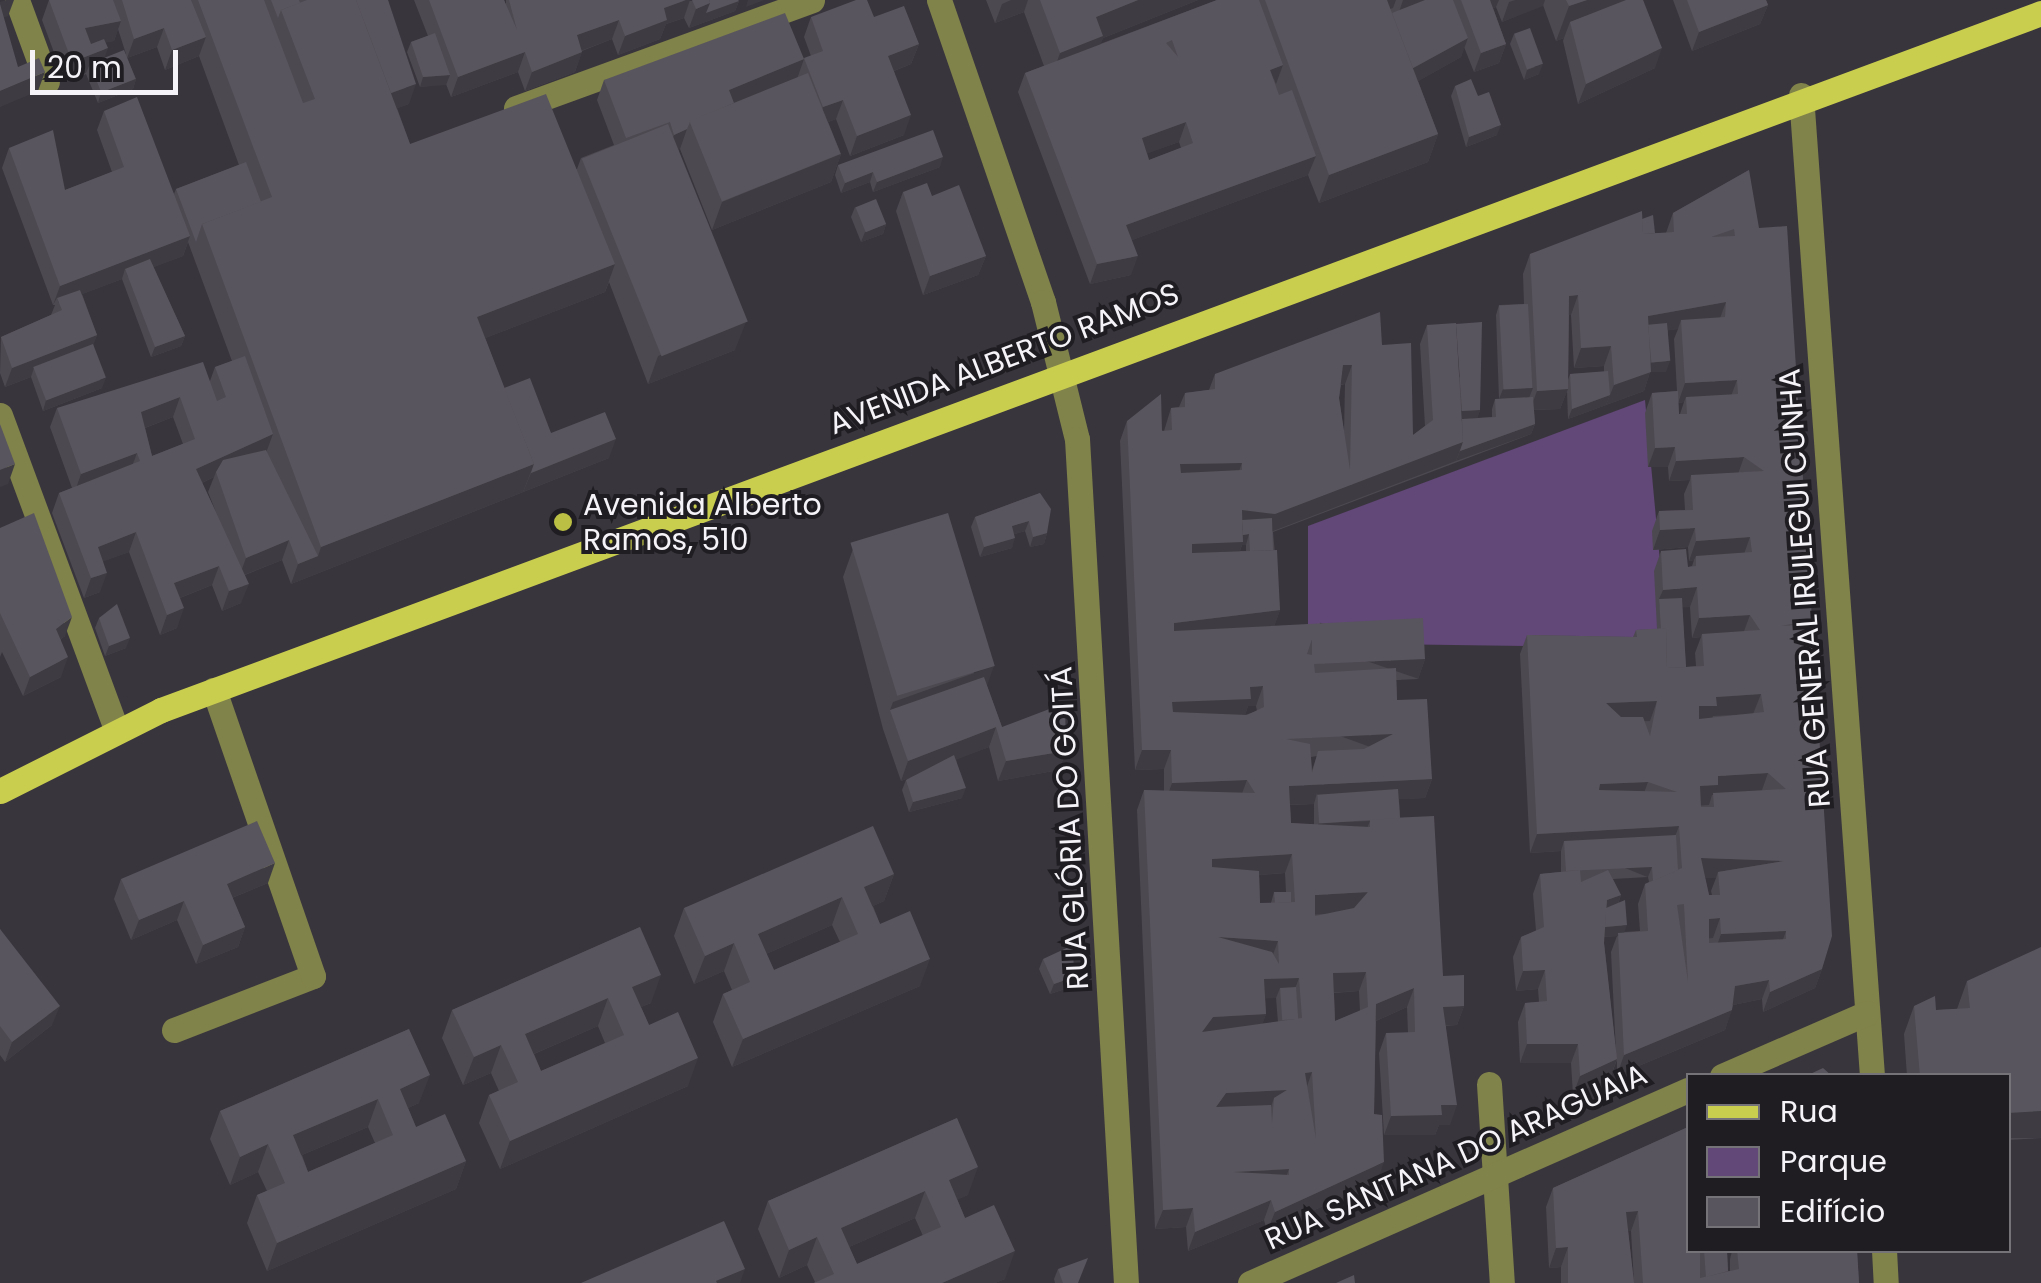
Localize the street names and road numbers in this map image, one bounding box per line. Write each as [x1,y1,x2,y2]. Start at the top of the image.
street label: AVENIDA ALBERTO RAMOS [824,275,1184,443]
street label: RUA GENERAL IRULEGUI CUNHA [1772,367,1838,809]
street label: RUA GLÓRIA DO GOITÁ [1044,665,1096,991]
street label: RUA SANTANA DO ARAGUAIA [1259,1056,1653,1258]

